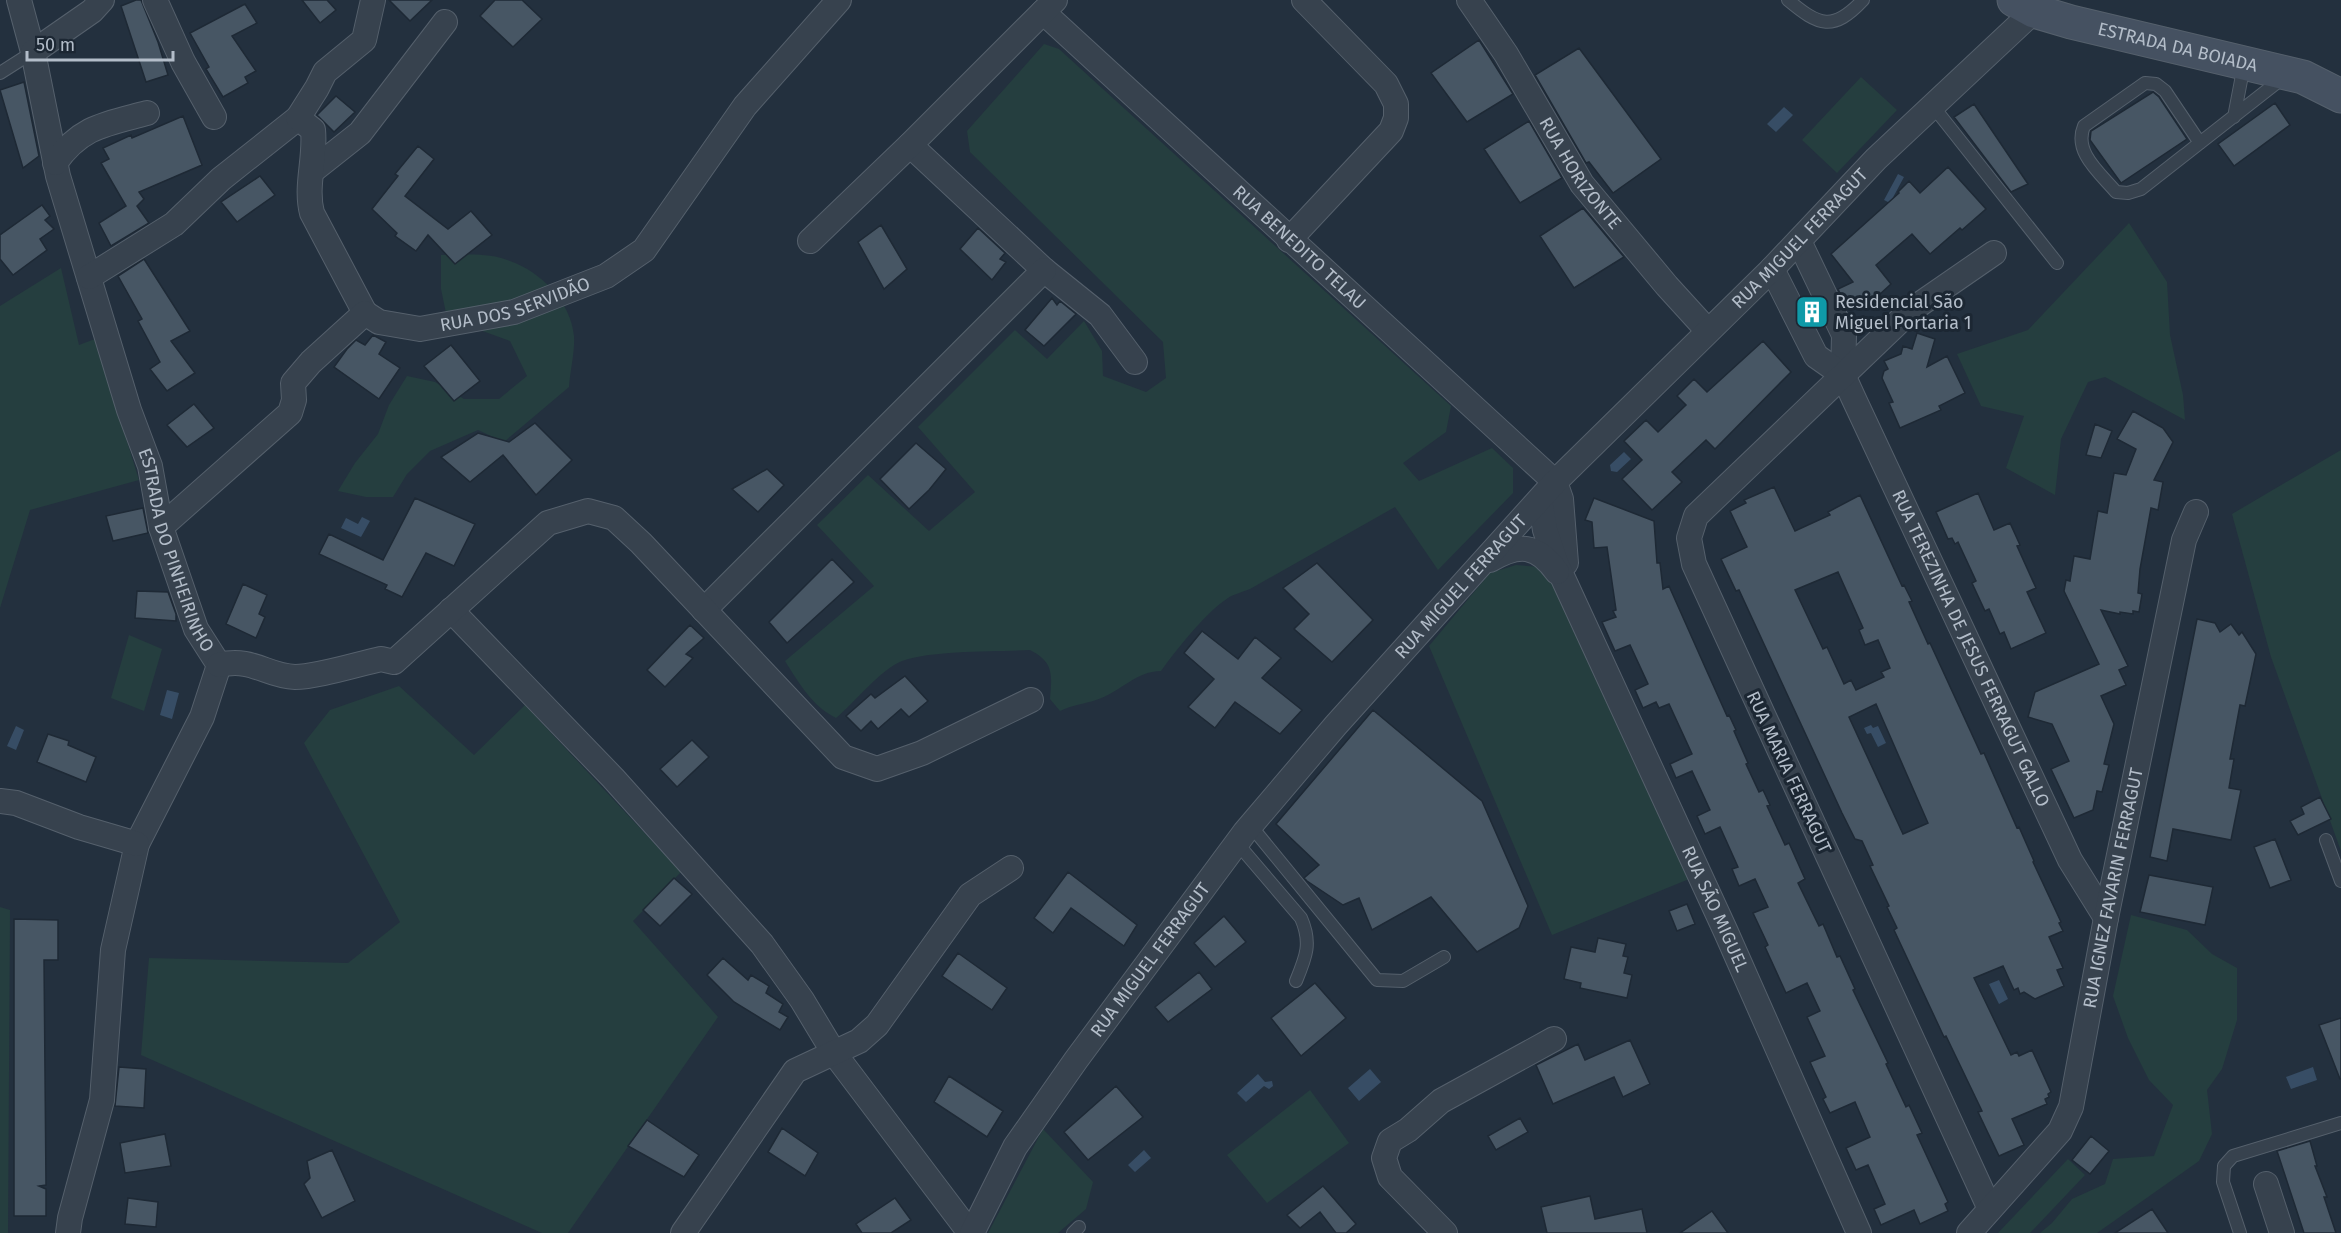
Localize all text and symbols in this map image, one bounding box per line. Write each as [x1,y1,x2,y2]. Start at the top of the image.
street label: ESTRADA DA BOIADA [2096,18,2260,77]
scale bar [27,24,172,62]
text: 50 m [36,34,75,56]
street label: RUA HORIZONTE [1534,113,1626,234]
street label: RUA MIGUEL FERRAGUT [1727,163,1873,313]
street label: RUA BENEDITO TELAU [1228,181,1371,314]
street label: RUA DOS SERVIDÃO [438,272,593,336]
place label: Residencial São Miguel Portaria 1 [1835,291,1972,334]
building icon: Residencial São Miguel Portaria 1 [1794,294,1830,330]
street label: ESTRADA DO PINHEIRINHO [133,445,219,656]
street label: RUA TEREZINHA DE JESUS FERRAGUT GALLO [1887,486,2055,810]
street label: RUA MIGUEL FERRAGUT [1390,509,1532,663]
street label: RUA MARIA FERRAGUT [1742,688,1836,857]
street label: RUA IGNEZ FAVARIN FERRAGUT [2079,765,2148,1010]
street label: RUA SÃO MIGUEL [1677,843,1753,975]
street label: RUA MIGUEL FERRAGUT [1086,878,1215,1041]

